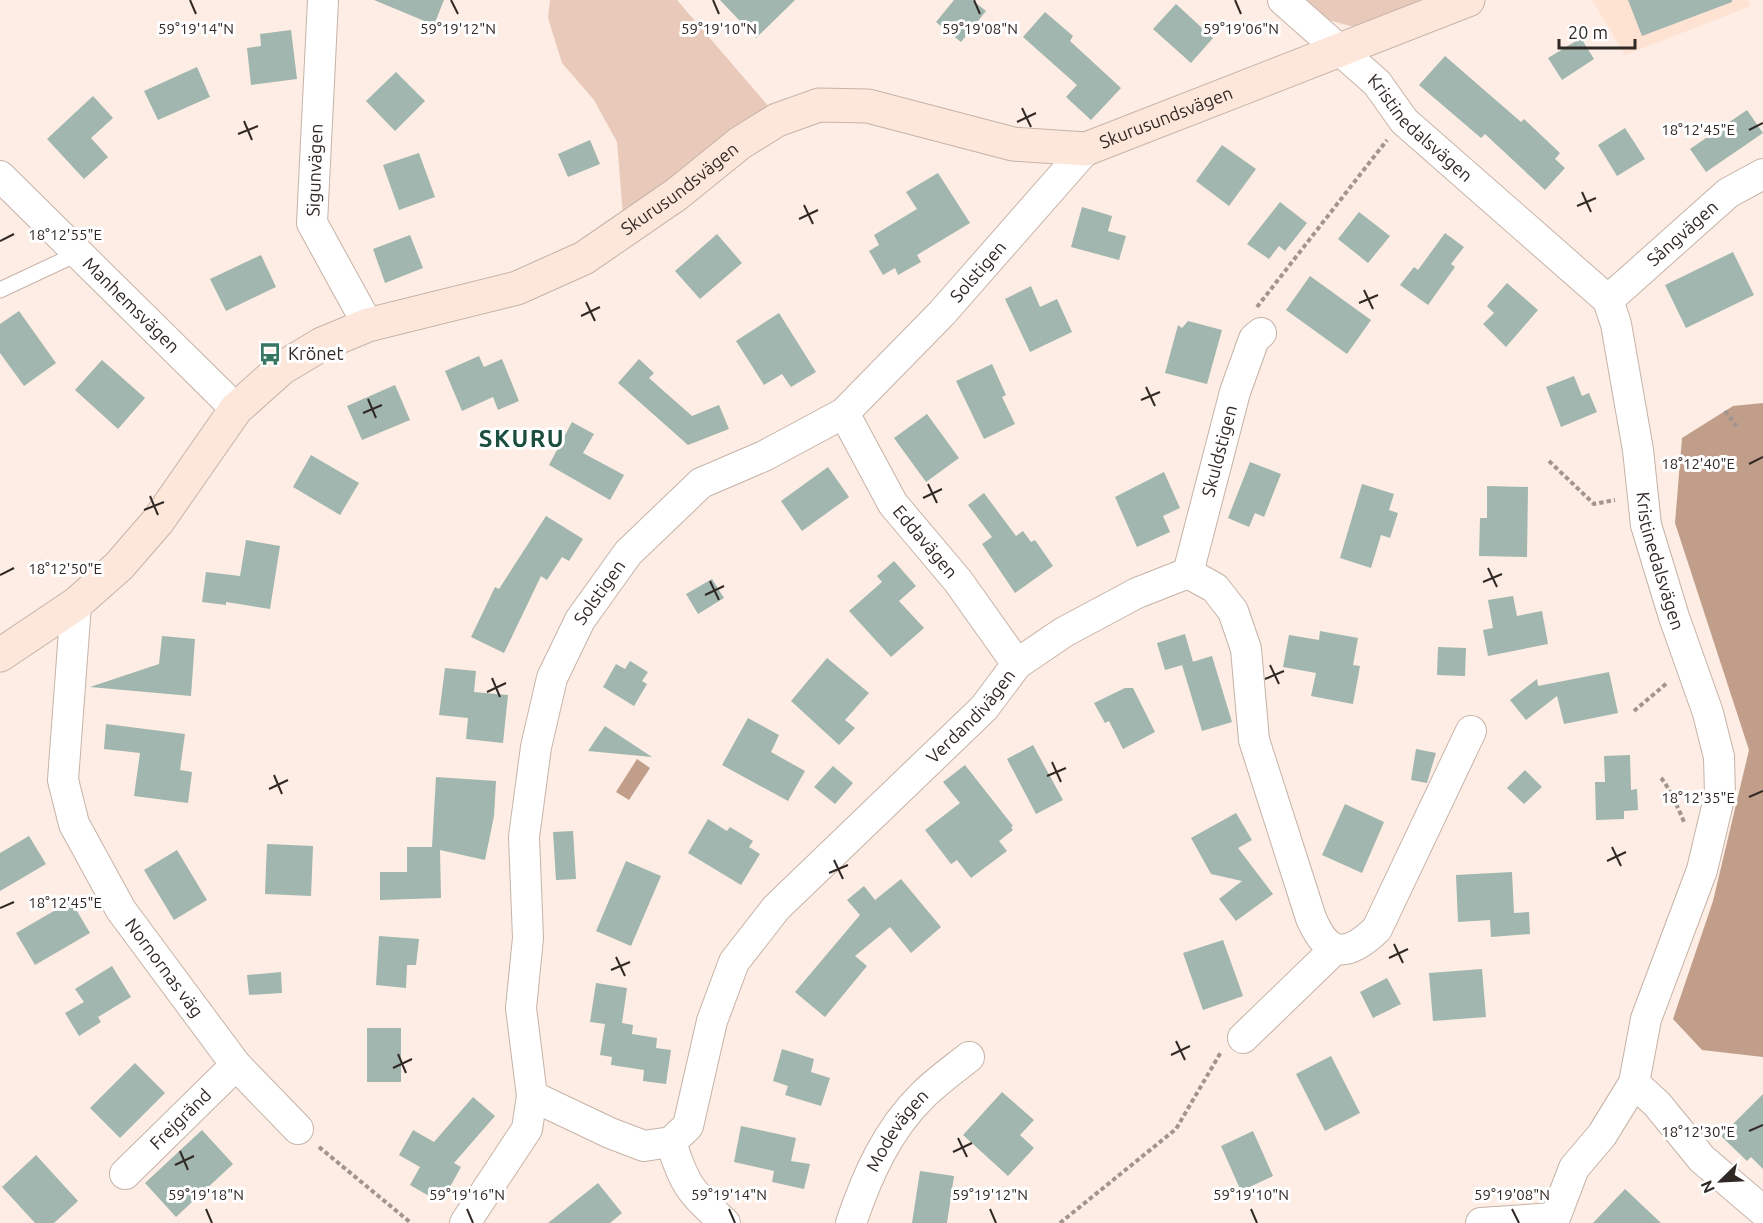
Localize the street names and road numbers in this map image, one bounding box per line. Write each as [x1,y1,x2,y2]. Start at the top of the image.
street label: Kristinedalsvägen [1365,69,1477,185]
street label: Skurusundsvägen [1096,82,1235,152]
street label: Sigunvägen [302,123,326,217]
street label: Skurusundsvägen [617,138,742,239]
street label: Sångvägen [1642,196,1721,269]
street label: Solstigen [945,236,1010,306]
street label: Manhemsvägen [79,253,184,356]
street label: Skuldstigen [1197,403,1240,499]
street label: Kristinedalsvägen [1634,491,1689,632]
street label: Eddavägen [889,501,962,582]
street label: Solstigen [569,556,629,628]
street label: Verdandivägen [922,665,1019,767]
street label: Nornornas väg [122,914,208,1021]
street label: Frejgränd [145,1084,215,1153]
street label: Modevägen [862,1085,932,1174]

